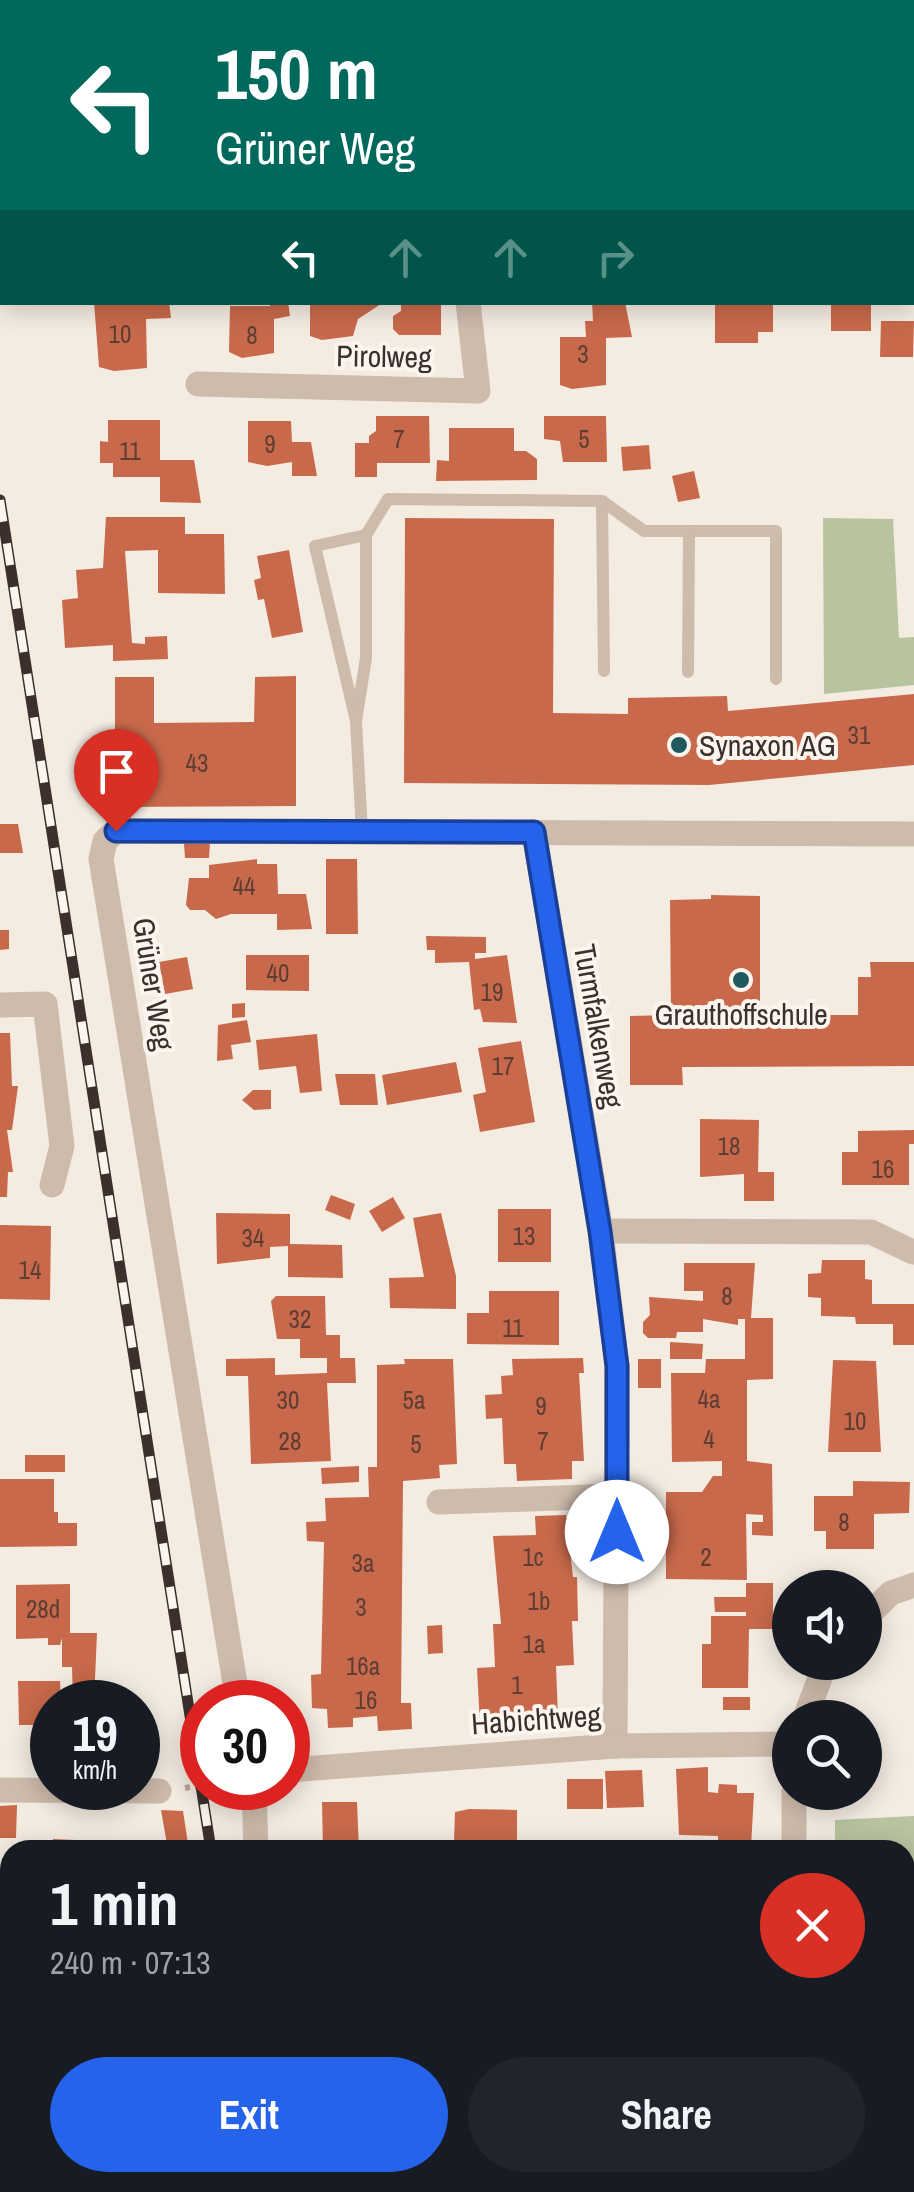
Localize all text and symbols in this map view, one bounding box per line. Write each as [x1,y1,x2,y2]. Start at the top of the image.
text: 150 m [215,27,378,121]
icon: left [50,40,180,170]
text: Grüner Weg [215,117,415,178]
icon: left [273,230,328,285]
icon: ahead [378,230,433,285]
icon: ahead [483,230,538,285]
icon: right [588,230,643,285]
house number: 10 [109,317,131,351]
house number: 8 [246,318,258,352]
street label: Pirolweg [336,335,433,377]
house number: 3 [577,337,589,371]
house number: 7 [393,422,405,456]
house number: 5 [578,422,590,456]
house number: 9 [264,427,276,461]
house number: 11 [119,434,141,468]
house number: 31 [848,718,871,752]
place label: Synaxon AG [699,725,836,765]
pin [74,729,159,832]
marker: Synaxon AG [668,734,690,756]
icon: arrive [89,744,144,799]
house number: 43 [186,746,208,780]
house number: 44 [233,869,255,903]
street label: Grüner Weg [124,915,184,1053]
street label: Turmfalkenweg [565,941,633,1112]
house number: 40 [267,956,289,990]
marker: Grauthoffschule [730,969,752,991]
house number: 19 [481,975,503,1009]
place label: Grauthoffschule [654,994,828,1034]
house number: 17 [492,1049,514,1083]
house number: 18 [718,1129,740,1163]
house number: 16 [872,1152,894,1186]
house number: 13 [513,1219,535,1253]
house number: 34 [242,1221,264,1255]
house number: 14 [19,1253,41,1287]
house number: 8 [721,1279,733,1313]
house number: 32 [289,1302,311,1336]
house number: 11 [502,1311,524,1345]
house number: 4a [698,1382,721,1416]
house number: 30 [277,1383,299,1417]
house number: 5a [403,1383,426,1417]
house number: 9 [535,1389,547,1423]
house number: 10 [844,1404,866,1438]
house number: 4 [703,1422,715,1456]
house number: 28 [279,1424,301,1458]
house number: 7 [537,1424,549,1458]
house number: 5 [410,1427,422,1461]
position arrow [565,1480,669,1584]
house number: 8 [838,1505,850,1539]
house number: 1c [522,1540,544,1574]
house number: 2 [700,1540,712,1574]
house number: 3a [352,1546,375,1580]
map controls [772,1570,882,1810]
button: sound [772,1570,882,1680]
house number: 1b [528,1584,550,1618]
house number: 3 [355,1590,367,1624]
house number: 28d [26,1592,60,1626]
house number: 1a [523,1627,546,1661]
house number: 16a [346,1649,381,1683]
house number: 1 [511,1668,523,1702]
speed limit sign: 30 [180,1680,310,1810]
house number: 16 [355,1683,377,1717]
street label: Habichtweg [470,1694,603,1743]
text: 19 [72,1699,118,1767]
button: search [772,1700,882,1810]
text: km/h [73,1753,117,1787]
text: 1 min [50,1863,179,1944]
button: close [760,1873,865,1978]
text: 240 m · 07:13 [50,1941,210,1984]
button: Exit [50,2057,448,2172]
button: Share [468,2057,865,2172]

